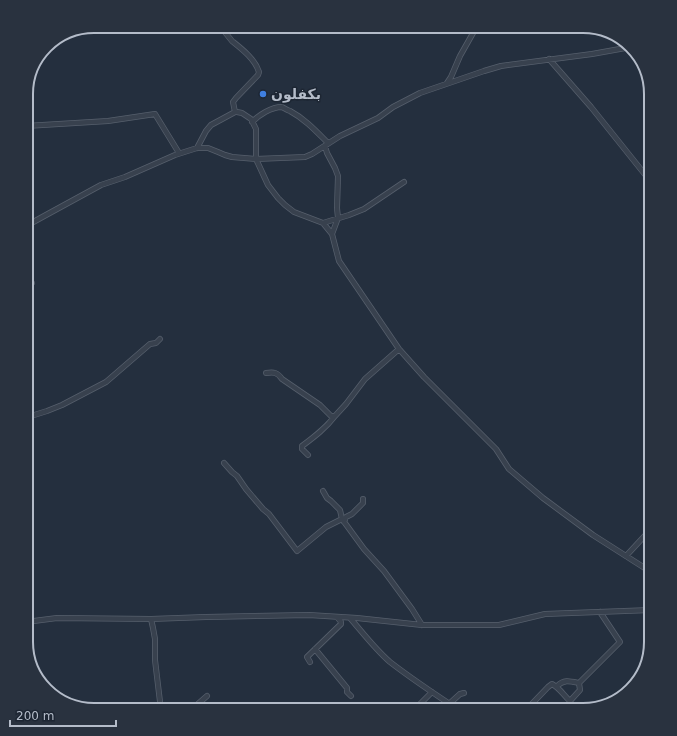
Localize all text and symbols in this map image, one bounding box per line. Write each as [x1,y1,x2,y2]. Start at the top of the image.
place label: بكفلون [271,86,321,103]
marker: بكفلون [258,89,268,99]
scale bar [10,702,116,728]
text: 200 m [16,709,54,723]

